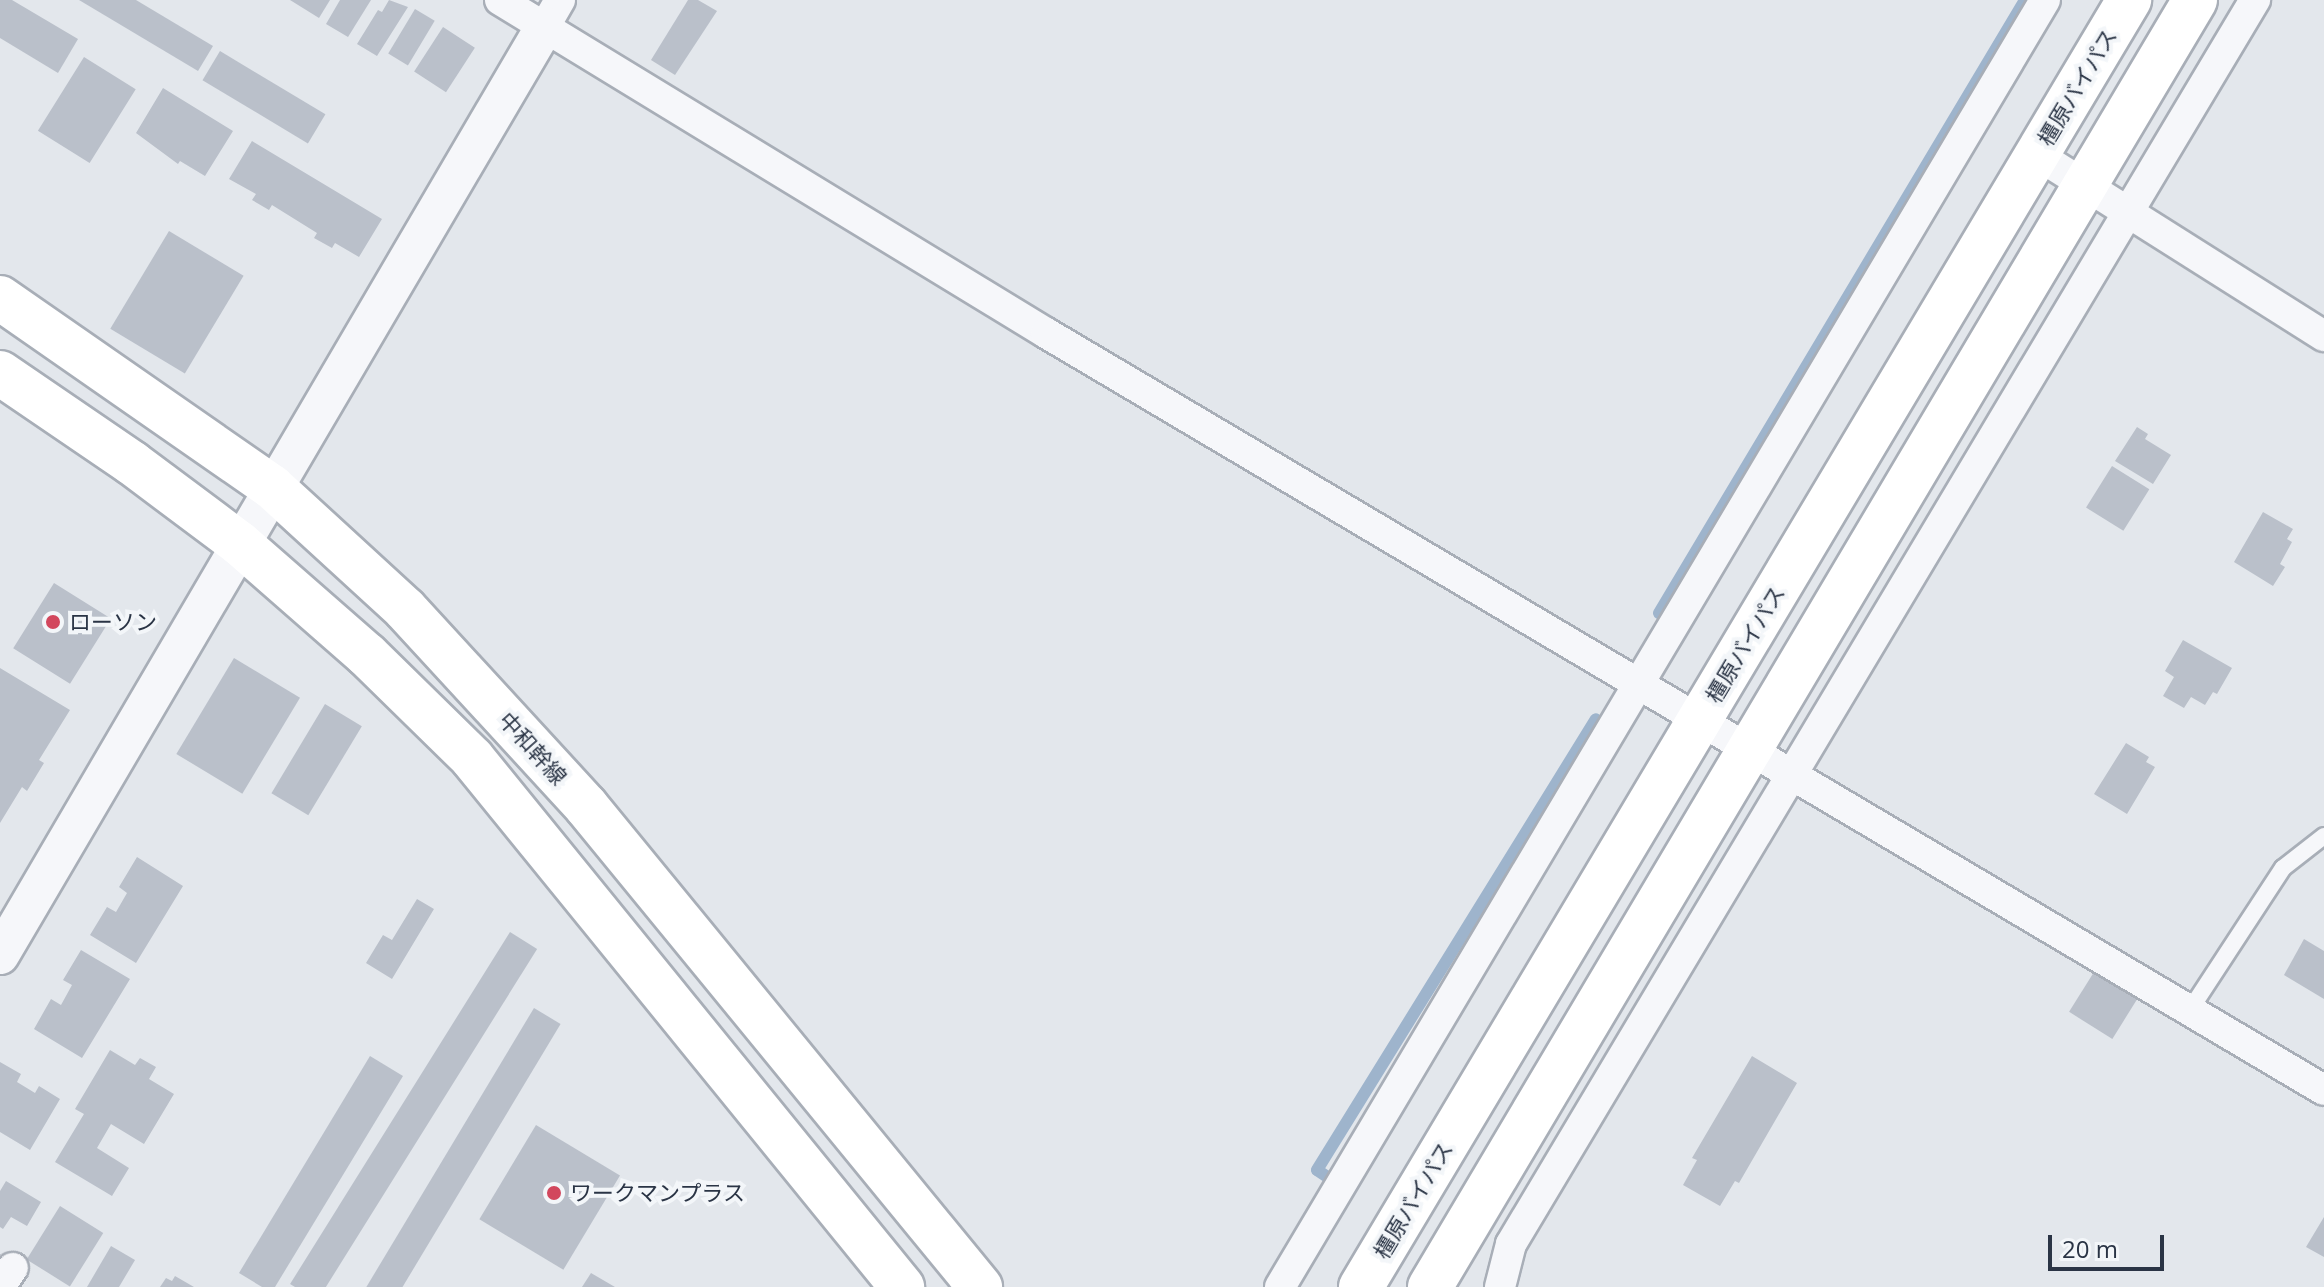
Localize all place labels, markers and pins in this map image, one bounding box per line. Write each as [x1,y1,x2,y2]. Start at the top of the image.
place label: ローソン [69,609,157,635]
marker: ローソン [44,613,62,631]
place label: ワークマンプラス [570,1180,746,1206]
marker: ワークマンプラス [545,1184,563,1202]

